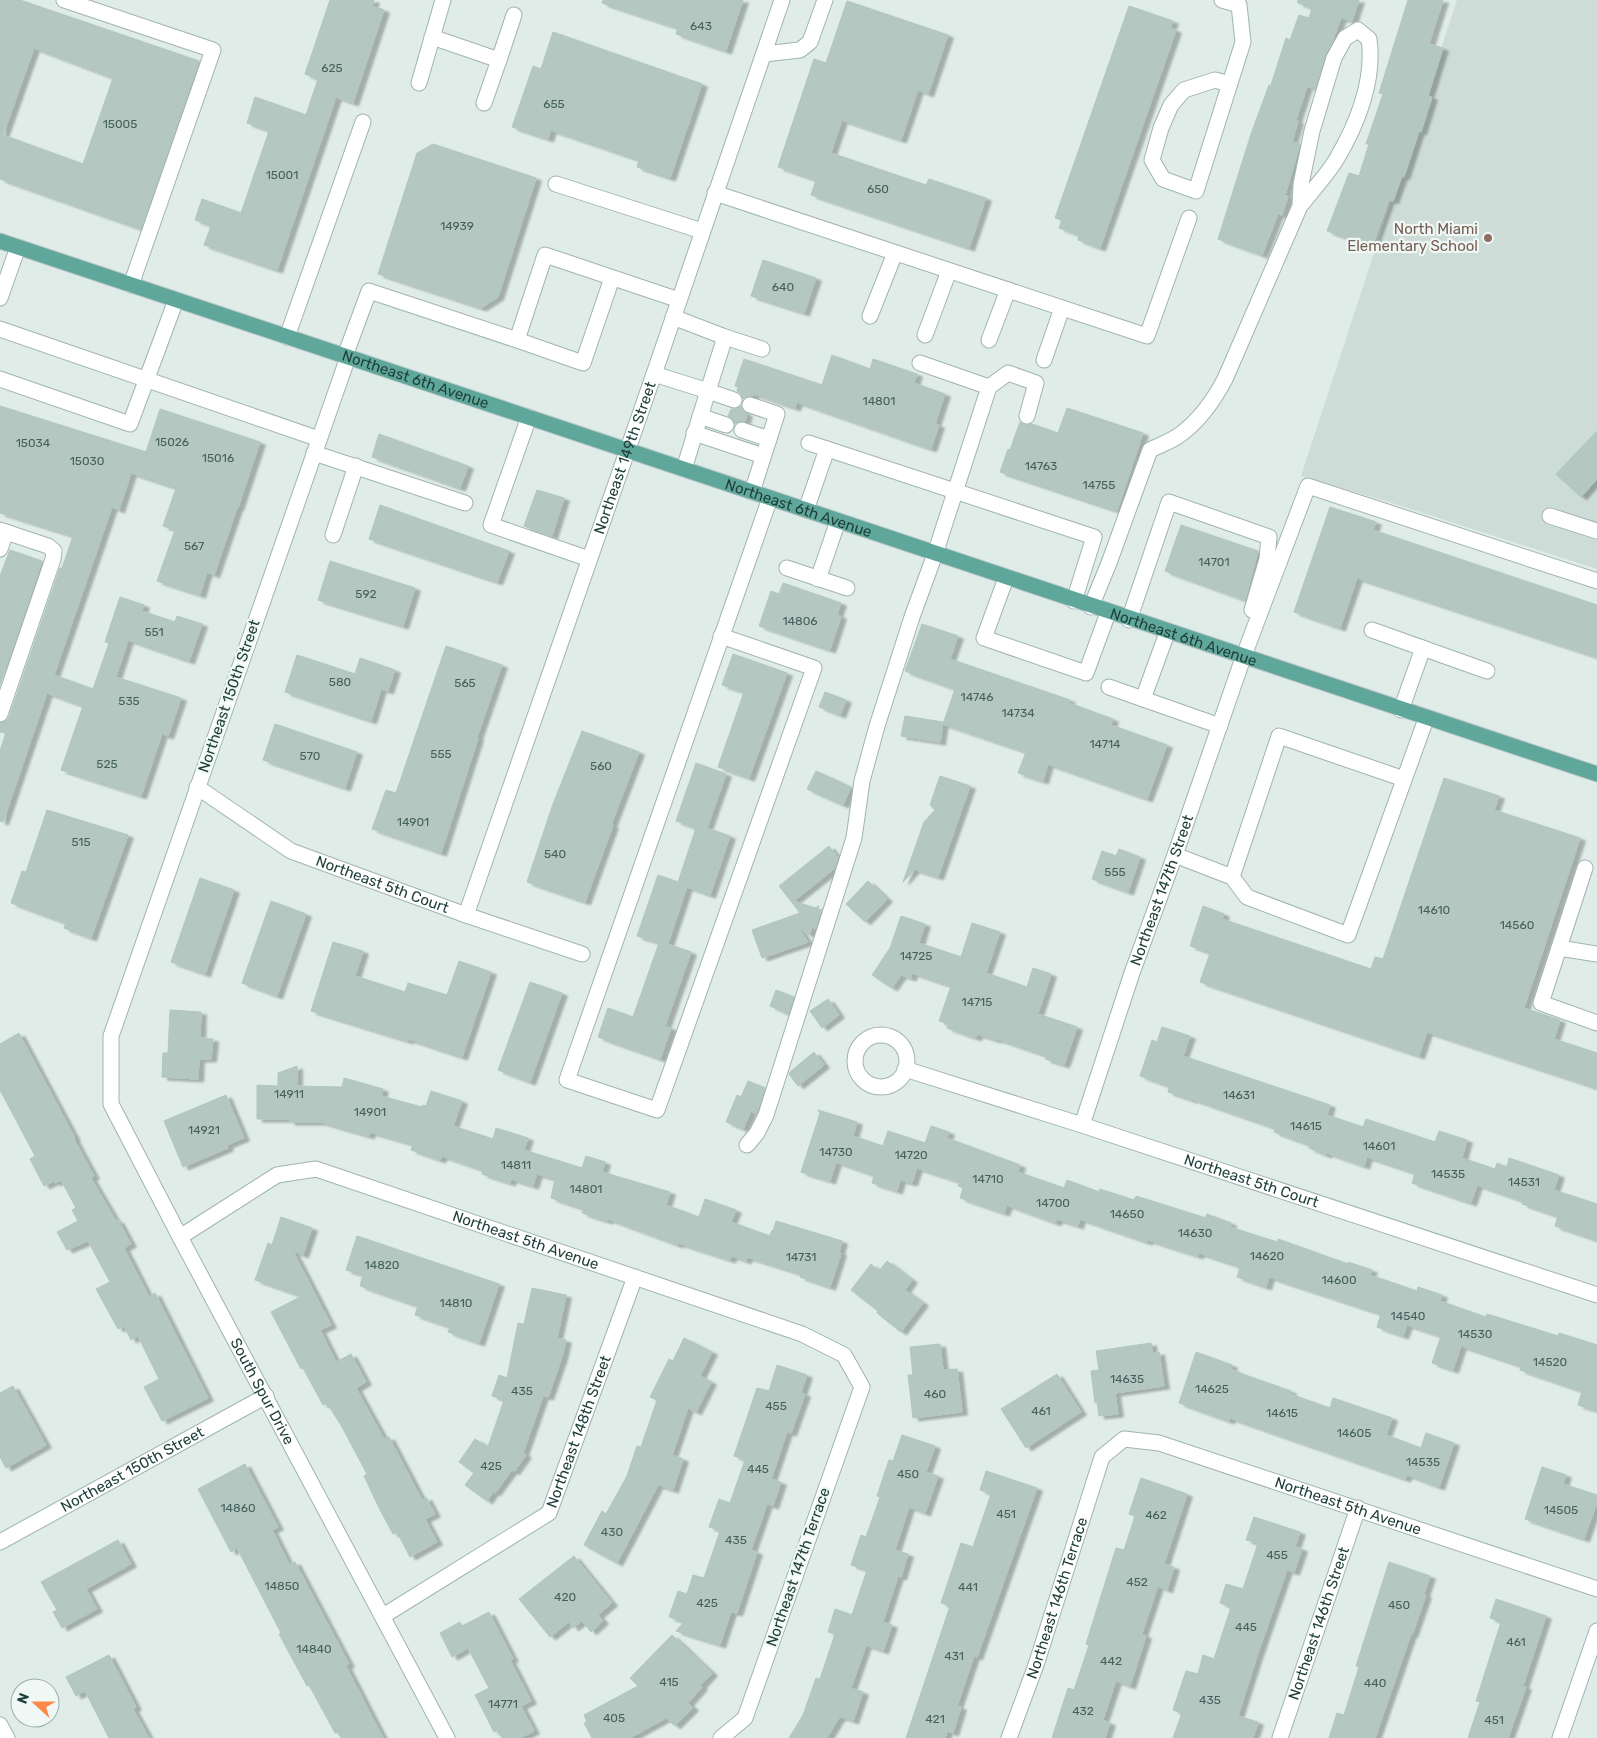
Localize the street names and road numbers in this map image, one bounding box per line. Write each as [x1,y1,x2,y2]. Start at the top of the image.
street label: Northeast 6th Avenue [340,347,491,412]
street label: Northeast 149th Street [590,379,660,536]
street label: Northeast 6th Avenue [723,475,874,541]
street label: Northeast 6th Avenue [1108,604,1259,670]
street label: Northeast 150th Street [194,617,264,775]
street label: Northeast 147th Street [1126,812,1197,968]
street label: Northeast 5th Court [313,852,452,917]
street label: Northeast 5th Court [1182,1150,1321,1212]
street label: Northeast 5th Avenue [450,1207,601,1273]
street label: South Spur Drive [227,1335,298,1448]
street label: Northeast 148th Street [543,1353,615,1510]
street label: Northeast 150th Street [58,1423,207,1516]
street label: Northeast 5th Avenue [1272,1473,1424,1539]
street label: Northeast 147th Terrace [762,1485,834,1649]
street label: Northeast 146th Terrace [1023,1515,1091,1681]
street label: Northeast 146th Street [1285,1544,1353,1702]

